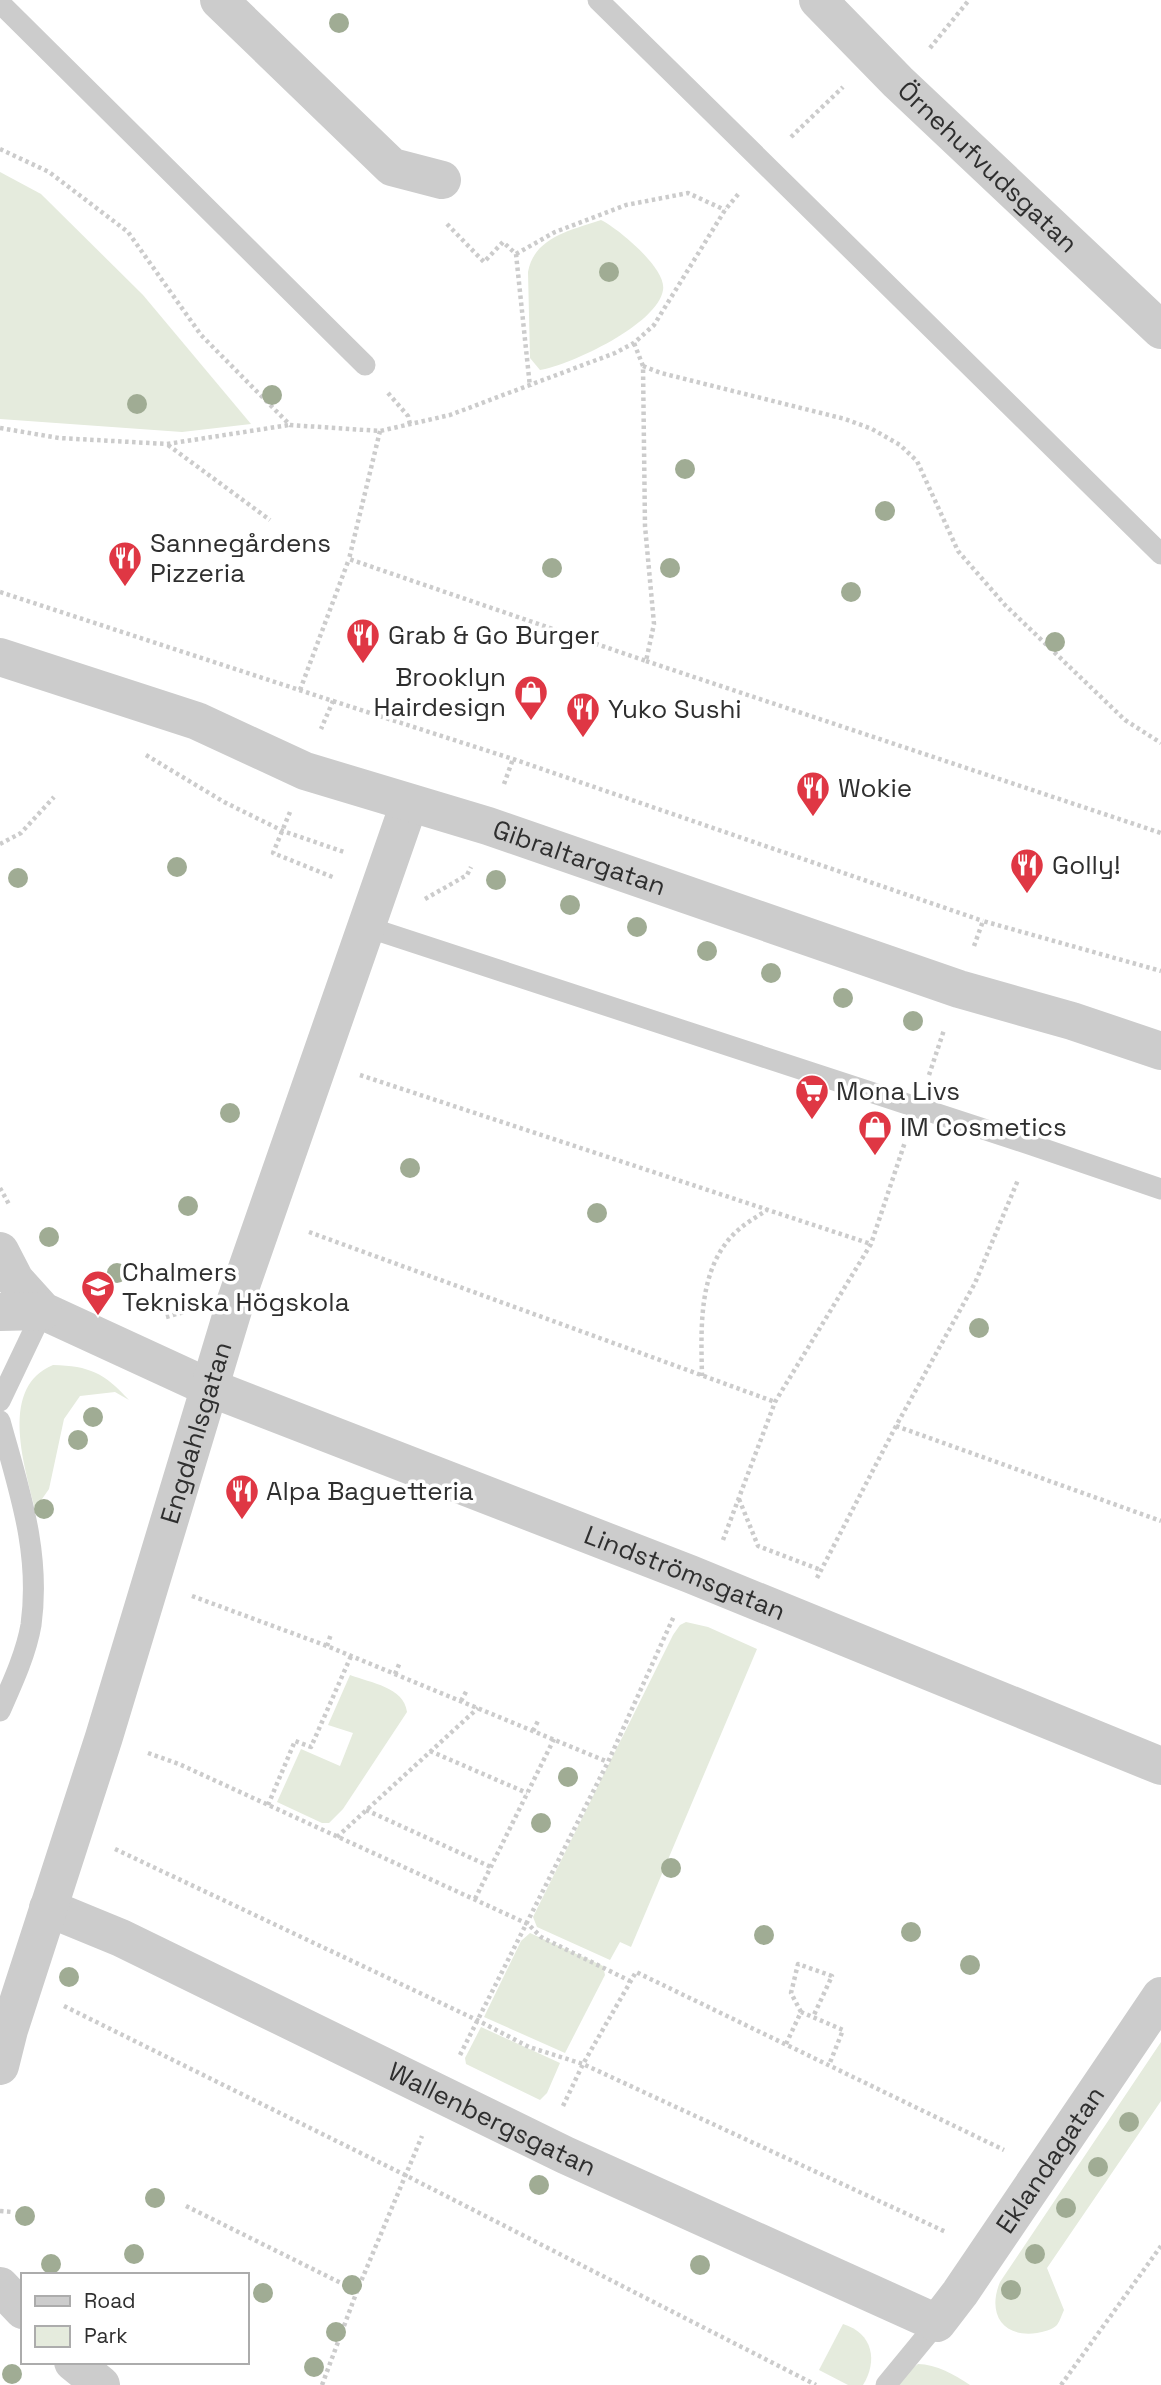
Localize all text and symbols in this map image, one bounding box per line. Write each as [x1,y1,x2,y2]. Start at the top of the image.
street label: Örnehufvudsgatan [890,73,1085,260]
place label: Sannegårdens Pizzeria [150,526,331,590]
restaurant icon: Sannegårdens Pizzeria [106,539,144,588]
restaurant icon: Grab & Go Burger [344,616,382,665]
place label: Grab & Go Burger [388,618,600,652]
place label: Brooklyn Hairdesign [373,660,506,724]
shop icon: Brooklyn Hairdesign [512,673,550,722]
restaurant icon: Yuko Sushi [564,690,602,739]
place label: Yuko Sushi [608,692,742,726]
restaurant icon: Wokie [794,769,832,818]
place label: Wokie [838,771,912,805]
street label: Gibraltargatan [488,812,670,903]
restaurant icon: Golly! [1008,846,1046,895]
place label: Golly! [1052,848,1120,882]
supermarket icon: Mona Livs [793,1072,831,1121]
place label: Mona Livs [836,1074,960,1108]
shop icon: IM Cosmetics [856,1108,894,1157]
place label: IM Cosmetics [900,1110,1067,1144]
place label: Chalmers Tekniska Högskola [122,1255,350,1319]
school or university icon: Chalmers Tekniska Högskola [79,1268,117,1317]
street label: Engdahlsgatan [152,1337,239,1528]
restaurant icon: Alpa Baguetteria [223,1472,261,1521]
place label: Alpa Baguetteria [266,1474,474,1508]
street label: Lindströmsgatan [579,1518,791,1628]
street label: Wallenbergsgatan [383,2054,602,2184]
street label: Eklandagatan [988,2079,1112,2240]
legend [21,2273,248,2364]
text: Road [84,2287,136,2314]
text: Park [84,2322,128,2349]

